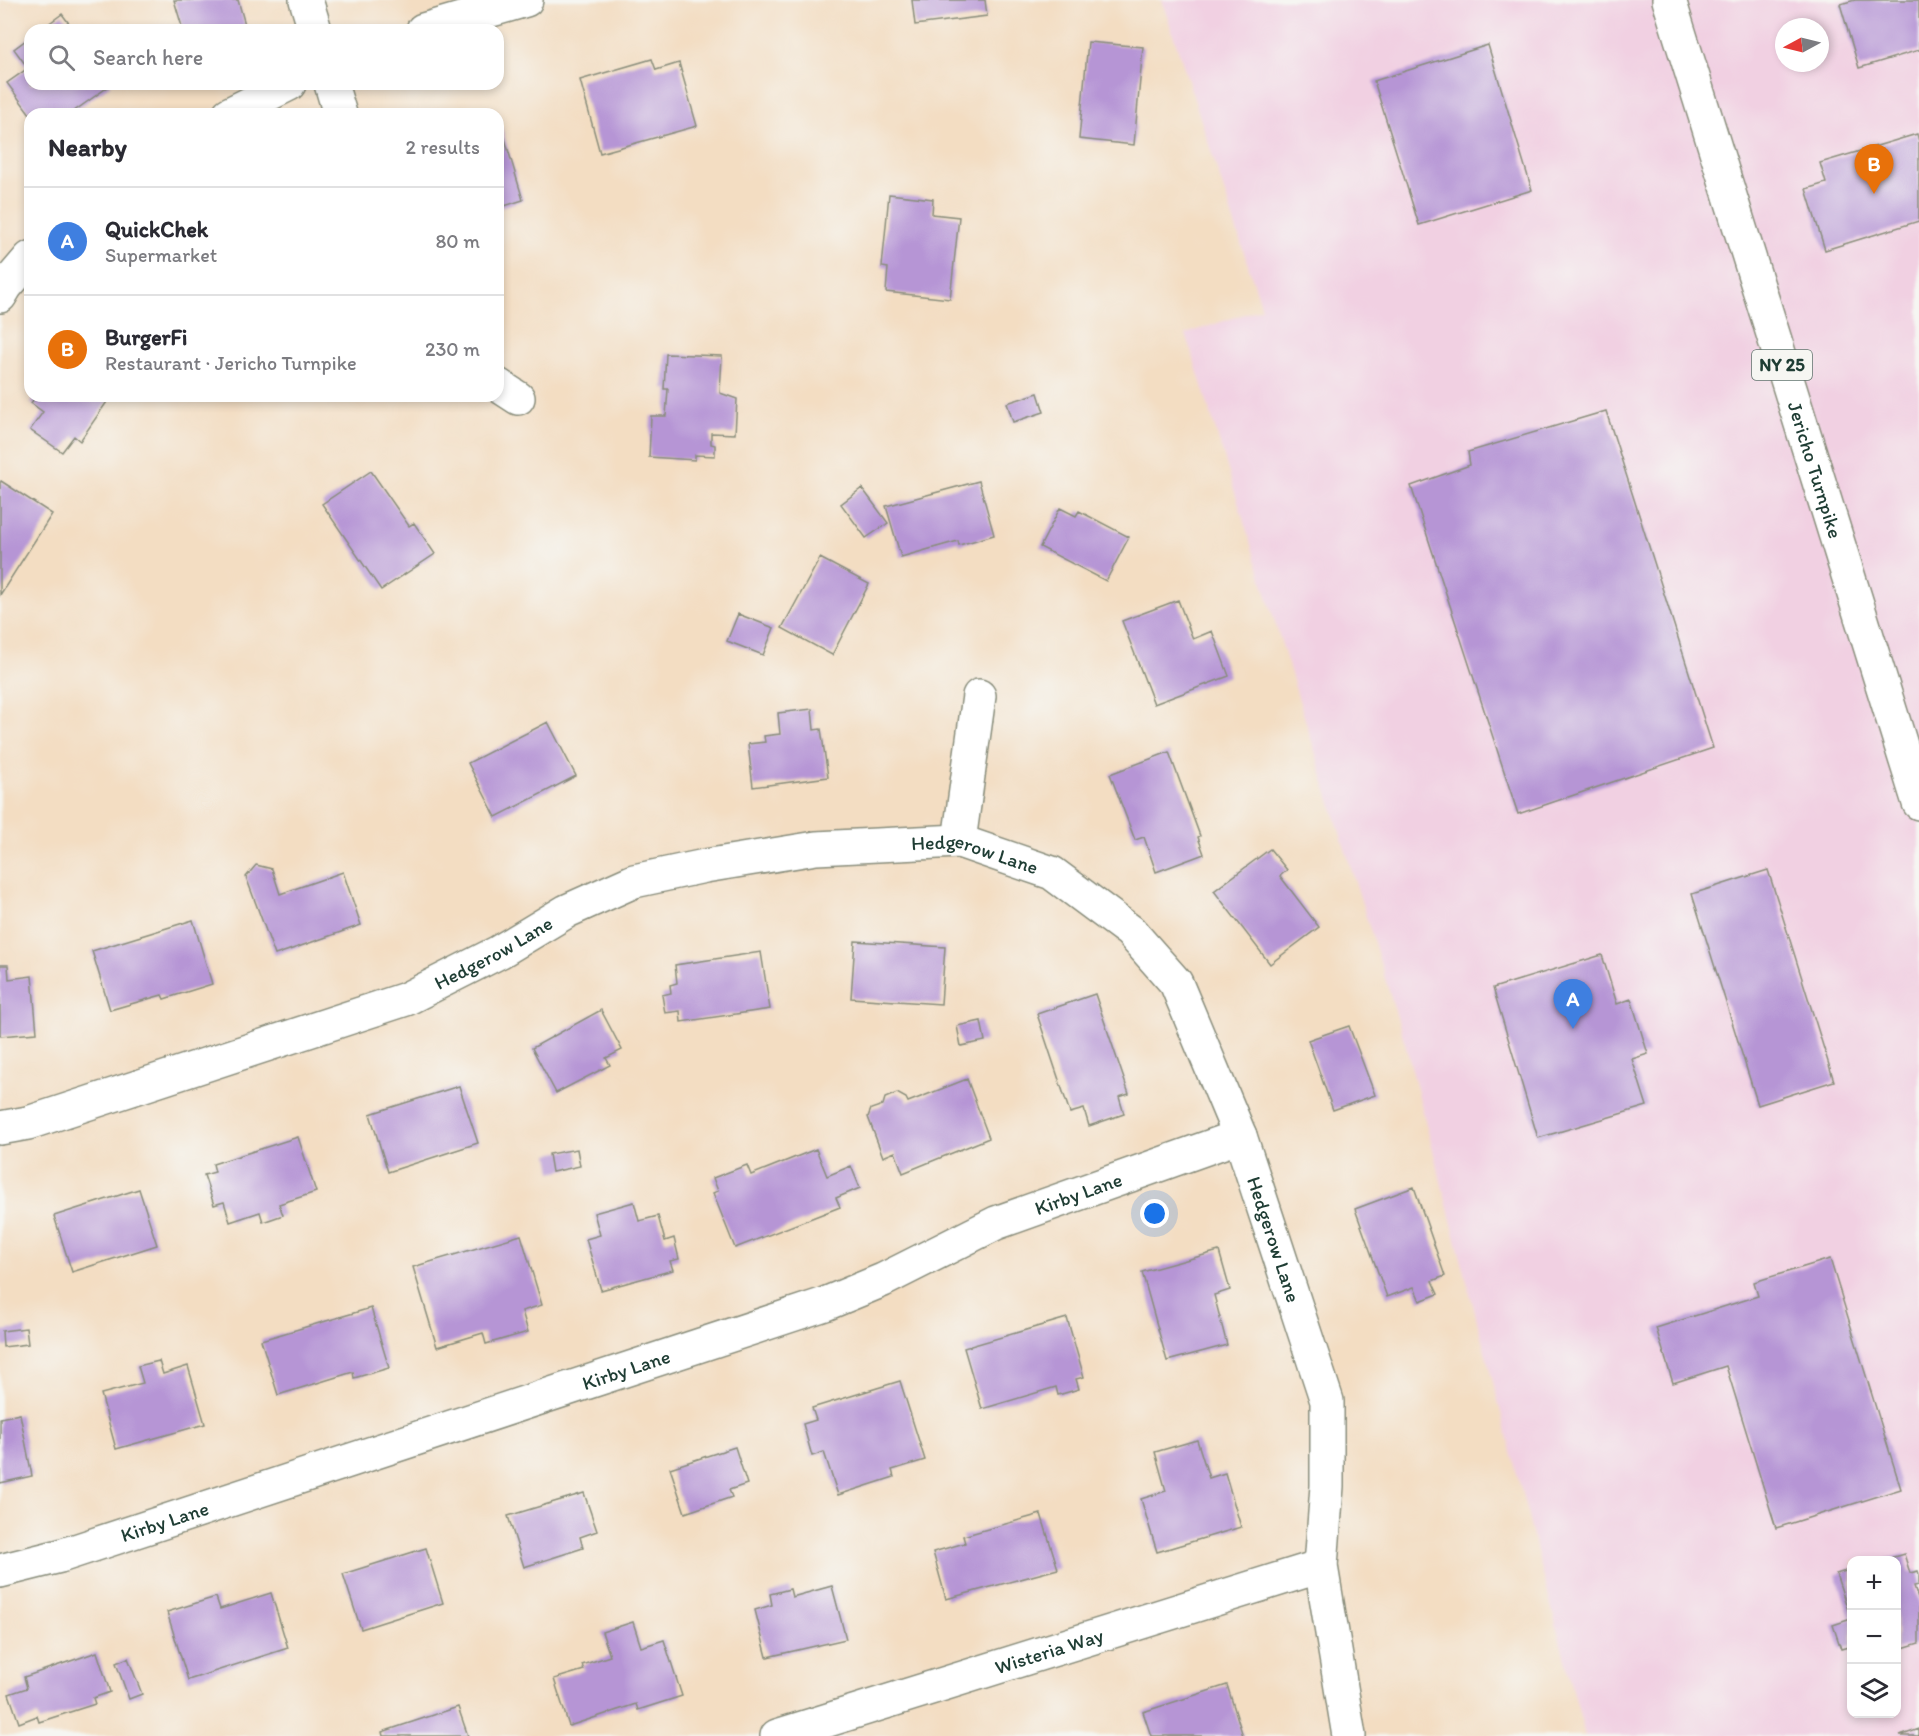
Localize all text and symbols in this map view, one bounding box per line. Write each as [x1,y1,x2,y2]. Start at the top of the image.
north arrow [1775,18,1829,72]
search box [24,24,504,90]
icon: search [45,41,78,74]
text: Search here [93,44,203,71]
text: Nearby [48,131,127,163]
text: 2 results [406,135,480,159]
pin: B [1854,144,1894,194]
text: QuickChek [105,216,208,243]
text: A [61,229,74,253]
text: 80 m [435,229,480,253]
text: Supermarket [105,243,217,267]
text: BurgerFi [105,324,187,351]
text: B [61,337,74,361]
text: 230 m [425,337,480,361]
road number: NY 25 [1752,350,1812,380]
text: Restaurant · Jericho Turnpike [105,351,357,375]
street label: Jericho Turnpike [1783,398,1848,541]
street label: Hedgerow Lane [910,829,1041,879]
street label: Hedgerow Lane [430,911,557,995]
pin: A [1554,980,1592,1029]
street label: Kirby Lane [1031,1167,1125,1220]
street label: Hedgerow Lane [1242,1173,1306,1305]
your location [1140,1199,1169,1228]
street label: Kirby Lane [579,1344,673,1395]
street label: Kirby Lane [118,1496,212,1547]
map controls [1847,1556,1901,1718]
button: + [1847,1556,1901,1610]
button: − [1847,1610,1901,1664]
street label: Wisteria Way [992,1623,1107,1679]
button: layers [1847,1664,1901,1718]

